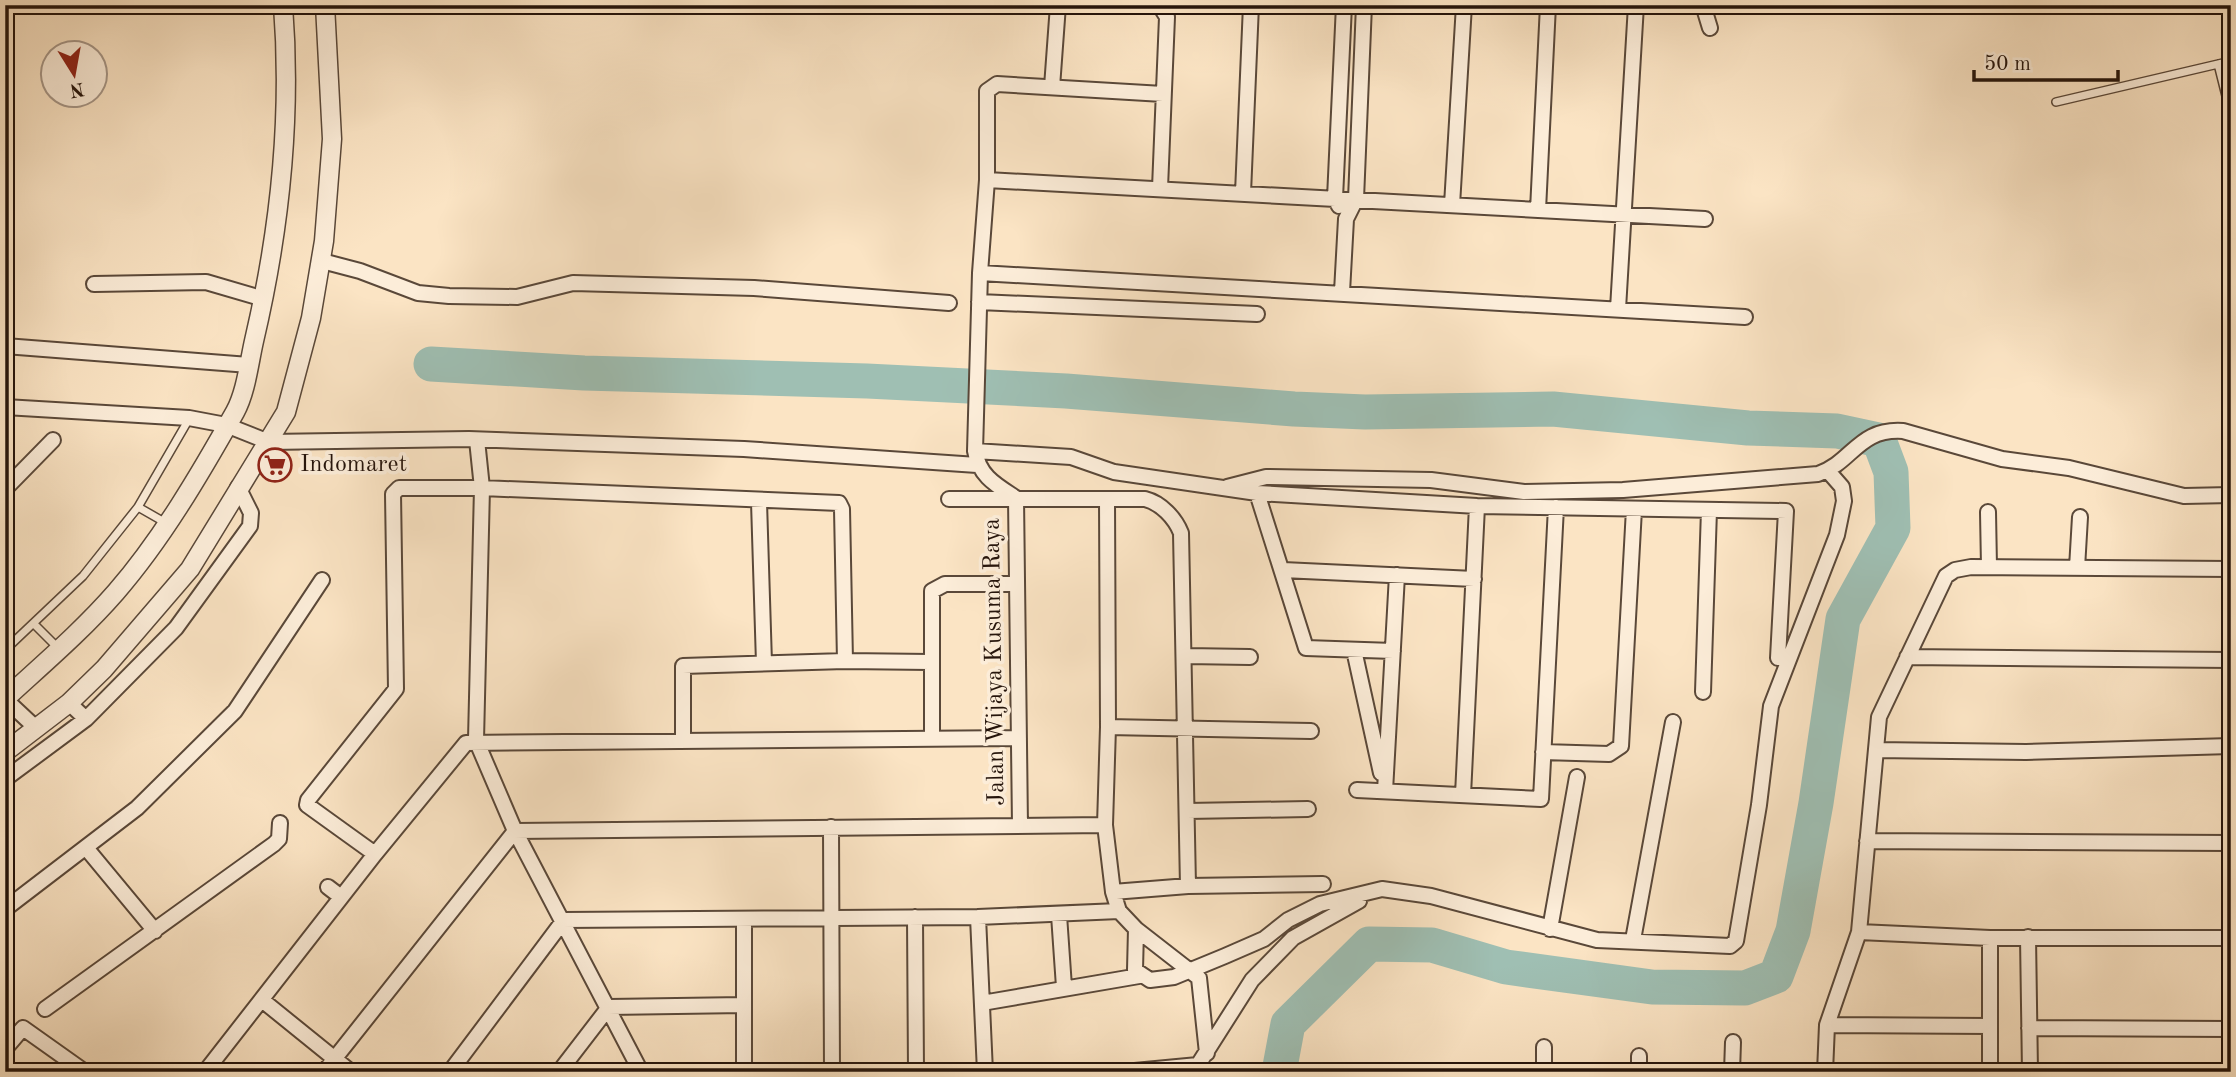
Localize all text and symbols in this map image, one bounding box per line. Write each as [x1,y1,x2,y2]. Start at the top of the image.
north arrow [38,38,108,108]
scale bar [1974,38,2117,82]
text: 50 m [1984,54,2031,75]
text: N [67,78,86,99]
supermarket icon: Indomaret [256,446,294,484]
place label: Indomaret [300,453,407,477]
street label: Jalan Wijaya Kusuma Raya [980,518,1010,806]

